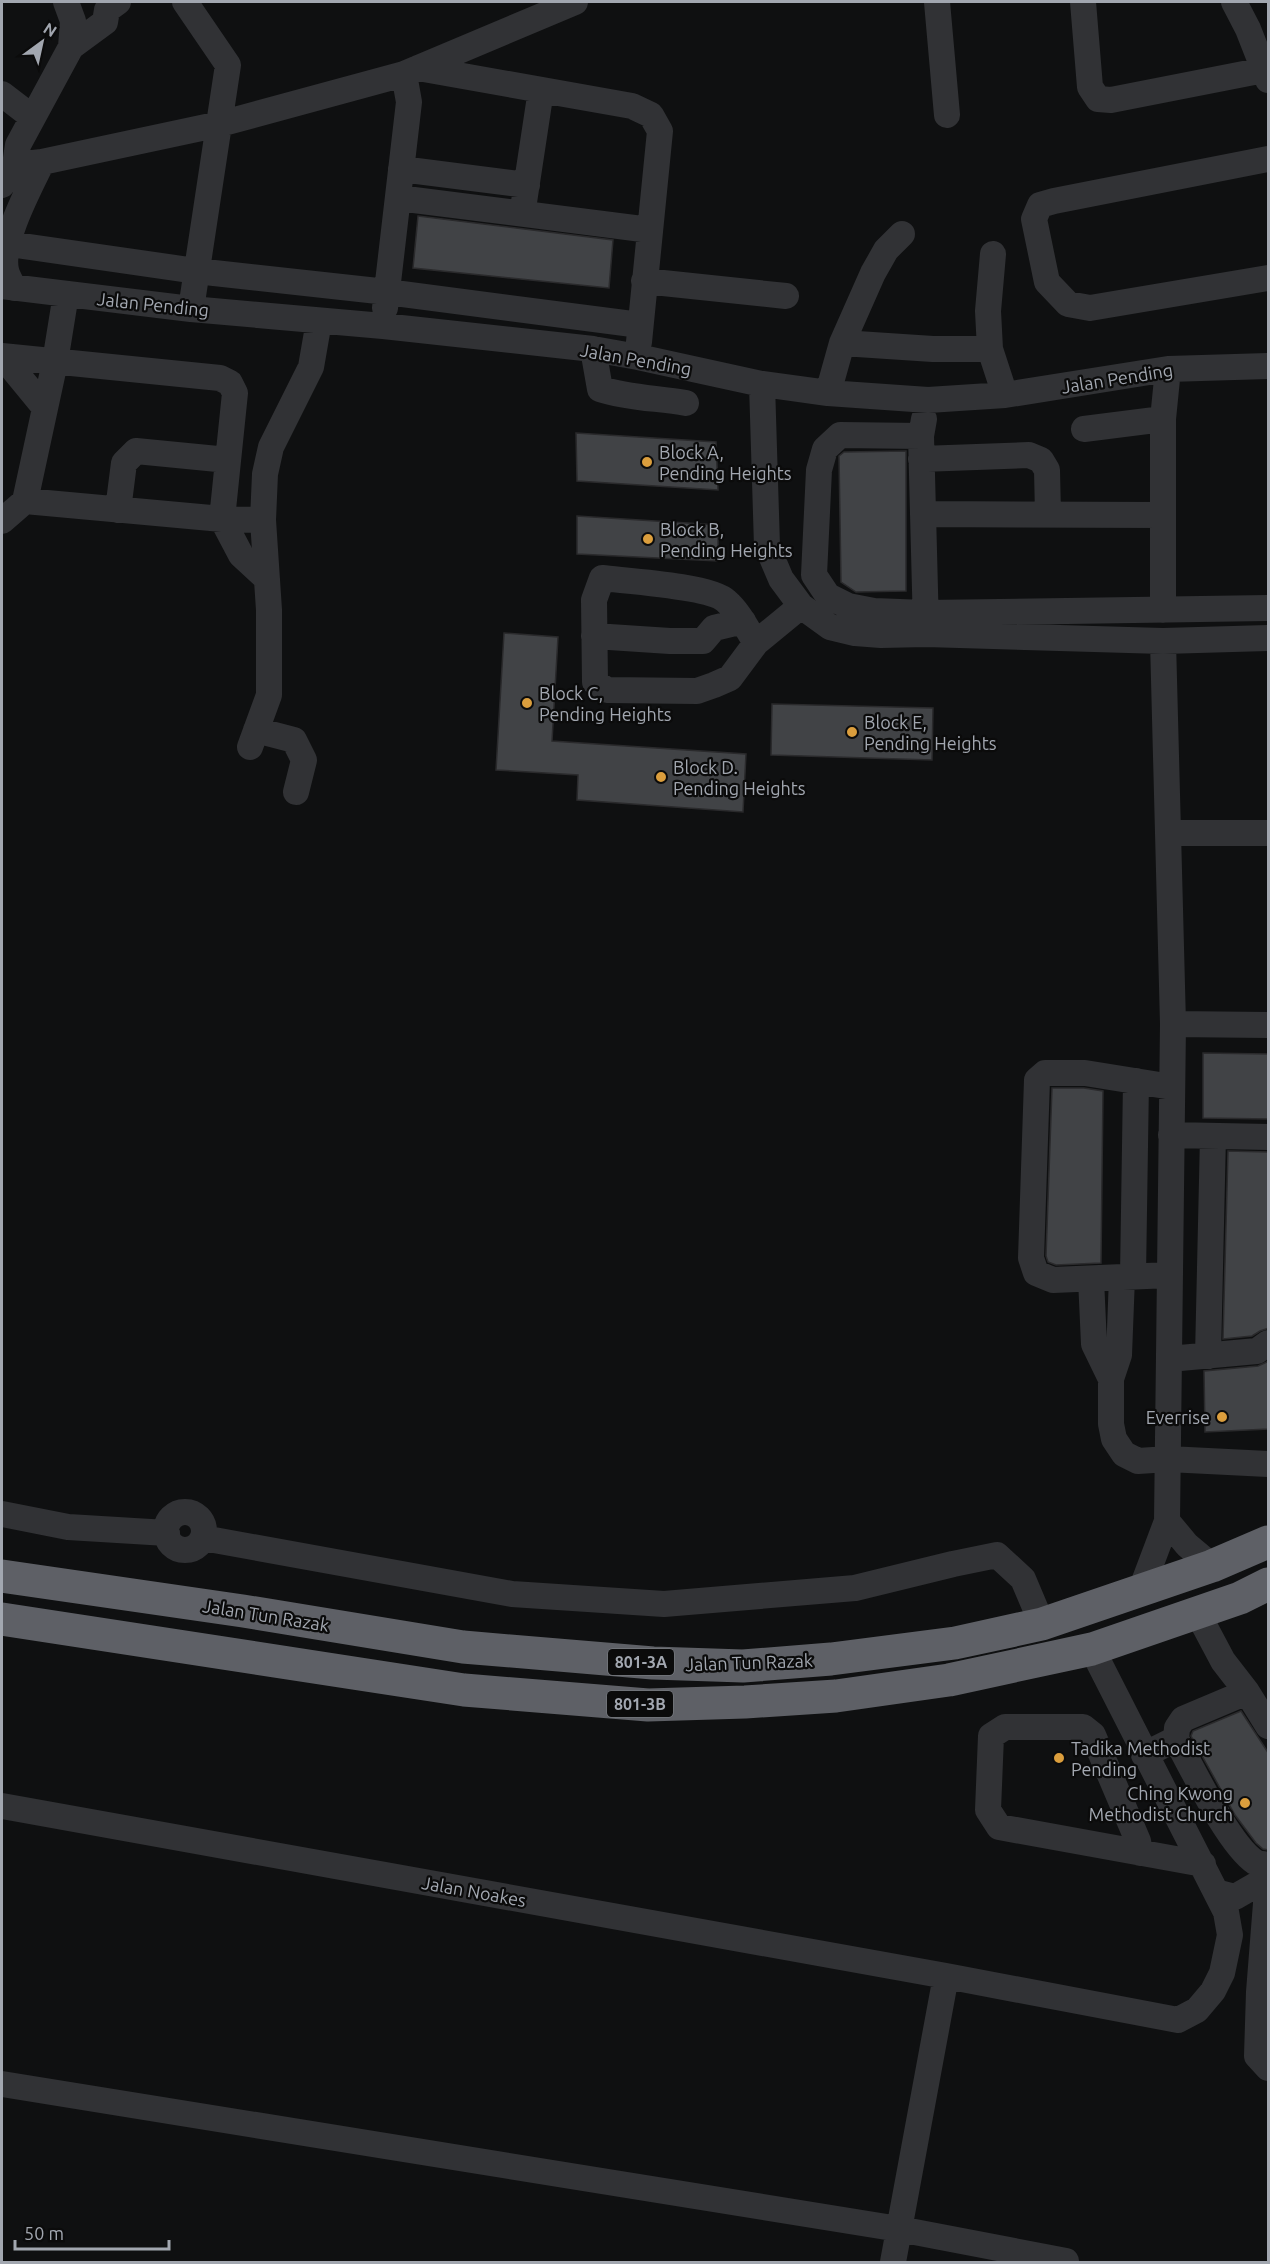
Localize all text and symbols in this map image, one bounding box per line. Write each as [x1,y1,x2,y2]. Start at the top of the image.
north arrow [12,12,72,72]
text: N [40,19,60,40]
street label: Jalan Pending [96,288,210,320]
street label: Jalan Pending [579,339,693,379]
street label: Jalan Pending [1060,359,1174,397]
place label: Block A, Pending Heights [659,442,792,483]
marker: Block A, Pending Heights [640,455,654,469]
place label: Block B, Pending Heights [660,519,793,560]
marker: Block B, Pending Heights [641,532,655,546]
place label: Block C, Pending Heights [539,683,672,724]
marker: Block C, Pending Heights [520,696,534,710]
place label: Block E, Pending Heights [864,712,997,753]
marker: Block E, Pending Heights [845,725,859,739]
place label: Block D. Pending Heights [673,757,806,798]
marker: Block D. Pending Heights [654,770,668,784]
place label: Everrise [1146,1407,1210,1427]
marker: Everrise [1215,1410,1229,1424]
street label: Jalan Tun Razak [201,1595,331,1635]
road number: 801-3A [608,1649,674,1675]
street label: Jalan Tun Razak [685,1650,813,1674]
road number: 801-3B [607,1691,673,1717]
place label: Tadika Methodist Pending [1071,1738,1210,1779]
marker: Tadika Methodist Pending [1052,1751,1066,1765]
place label: Ching Kwong Methodist Church [1089,1783,1233,1824]
marker: Ching Kwong Methodist Church [1238,1796,1252,1810]
street label: Jalan Noakes [420,1872,528,1910]
scale bar [15,2213,170,2251]
text: 50 m [24,2223,64,2243]

